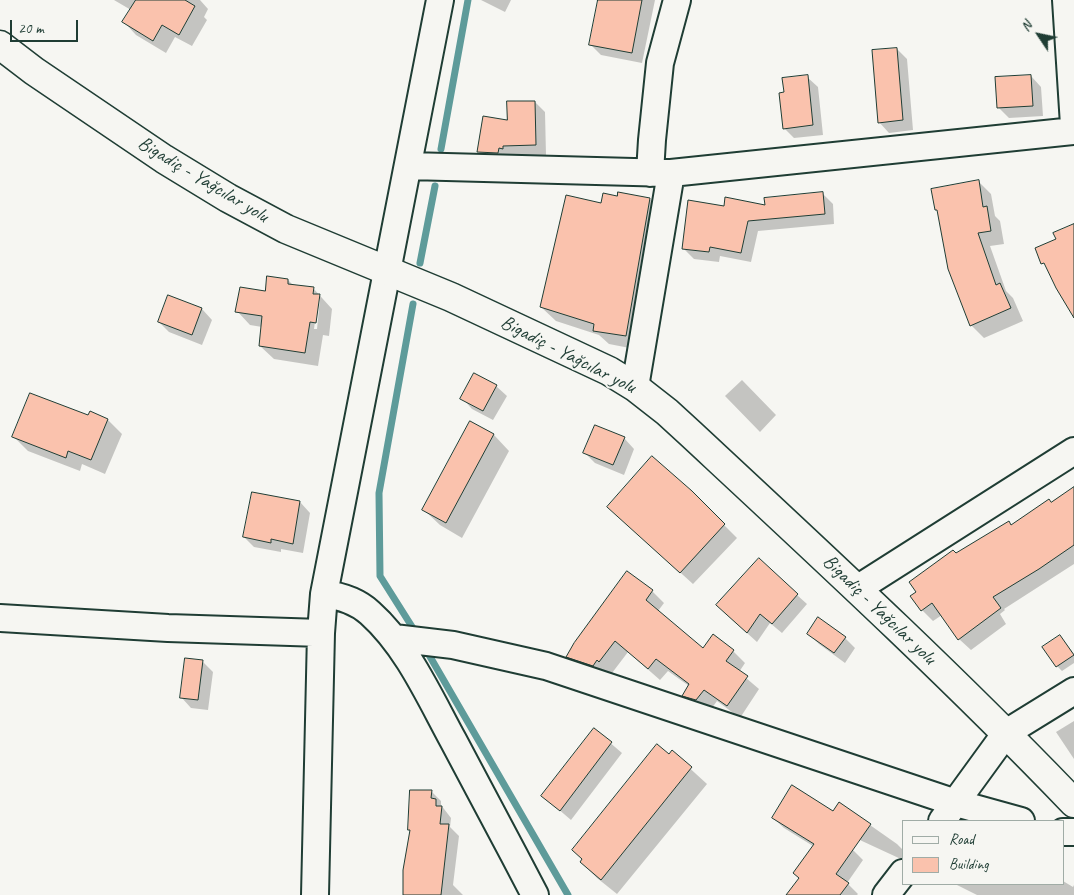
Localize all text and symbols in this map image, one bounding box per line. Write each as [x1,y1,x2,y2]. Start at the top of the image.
scale bar [12,10,80,42]
north arrow [1014,10,1064,60]
text: N [1017,18,1036,35]
text: 20 m [18,19,44,38]
street label: Bigadiç - Yağcılar yolu [133,131,273,229]
street label: Bigadiç - Yağcılar yolu [496,311,640,399]
street label: Bigadiç - Yağcılar yolu [817,550,941,670]
legend [902,820,1064,885]
text: Road [949,830,974,849]
text: Building [949,855,988,874]

